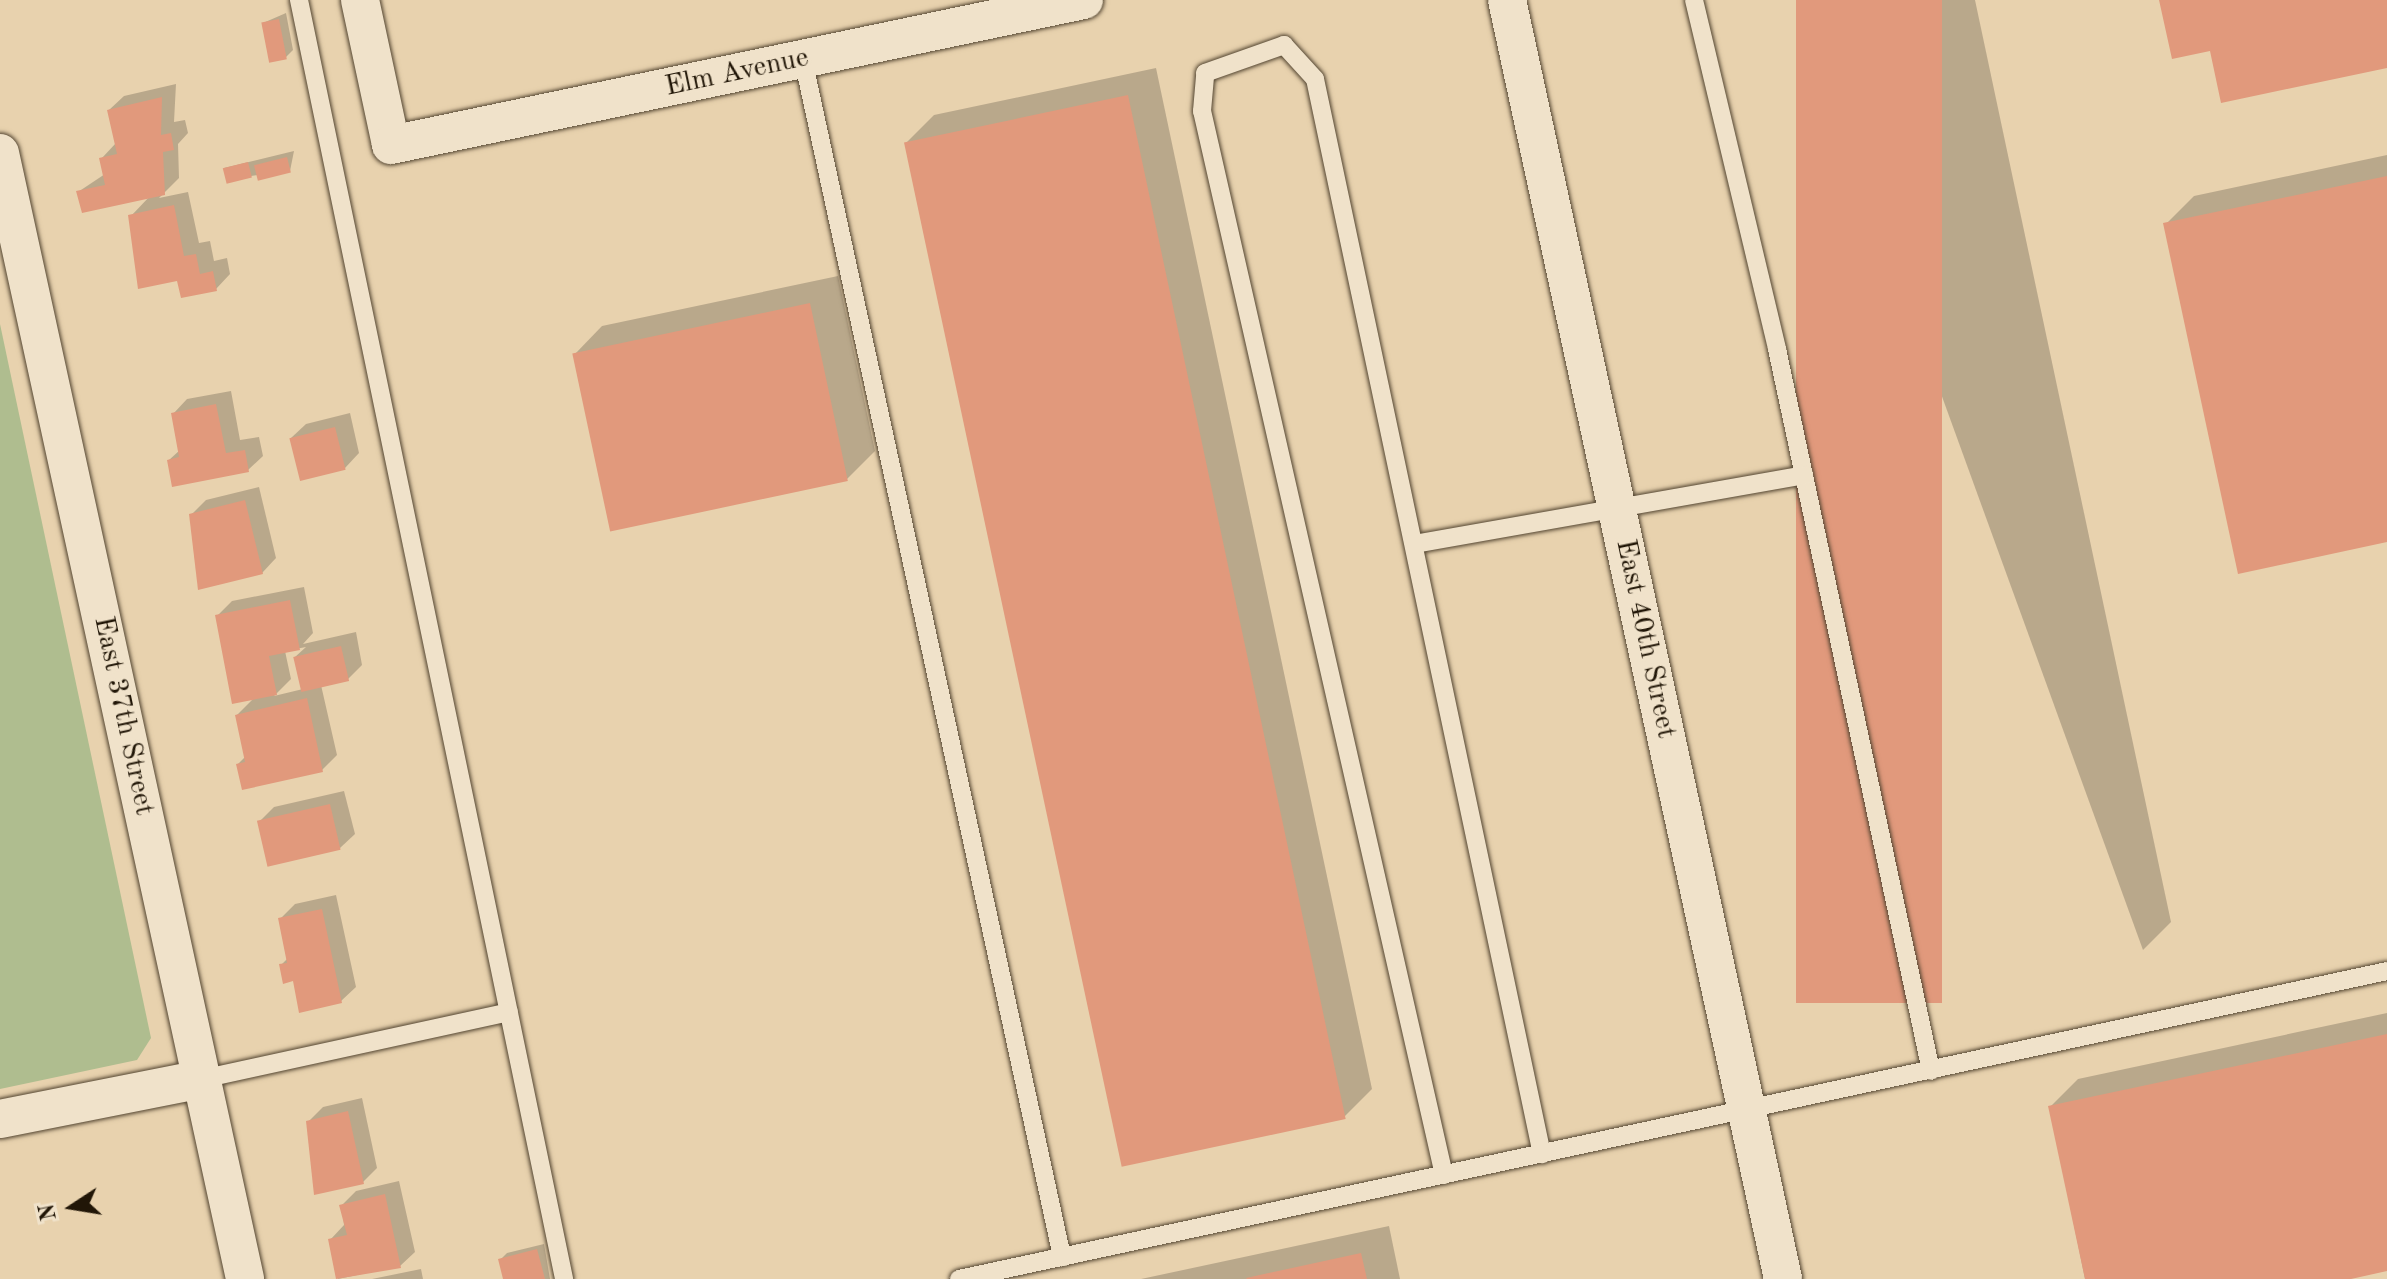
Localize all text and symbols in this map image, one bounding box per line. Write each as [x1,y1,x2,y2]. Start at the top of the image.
street label: Elm Avenue [662,41,812,105]
street label: East 40th Street [1608,536,1682,742]
street label: East 37th Street [86,613,160,819]
north arrow [32,1167,112,1247]
text: N [36,1201,61,1222]

